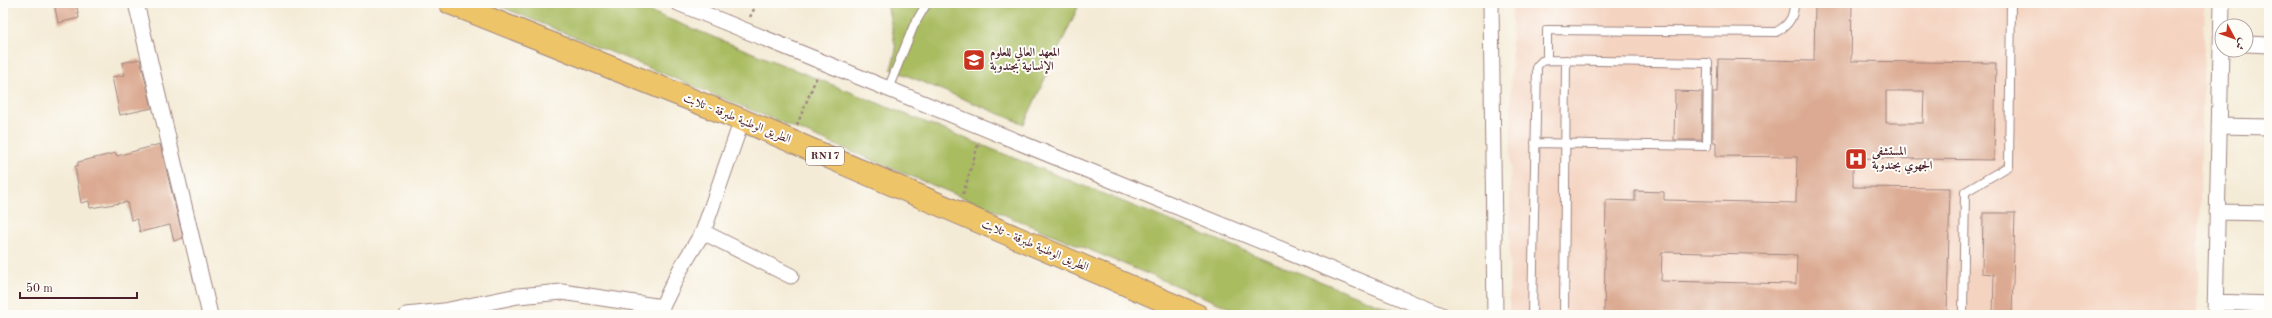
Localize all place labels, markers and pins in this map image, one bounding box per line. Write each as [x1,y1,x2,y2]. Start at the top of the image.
place label: المعهد العالي للعلوم الإنسانية بجندوبة [990,46,1060,75]
school or university icon: المعهد العالي للعلوم الإنسانية بجندوبة [961,47,987,73]
hospital icon: المستشفى الجهوي بجندوبة [1843,146,1869,172]
place label: المستشفى الجهوي بجندوبة [1871,146,1933,175]

